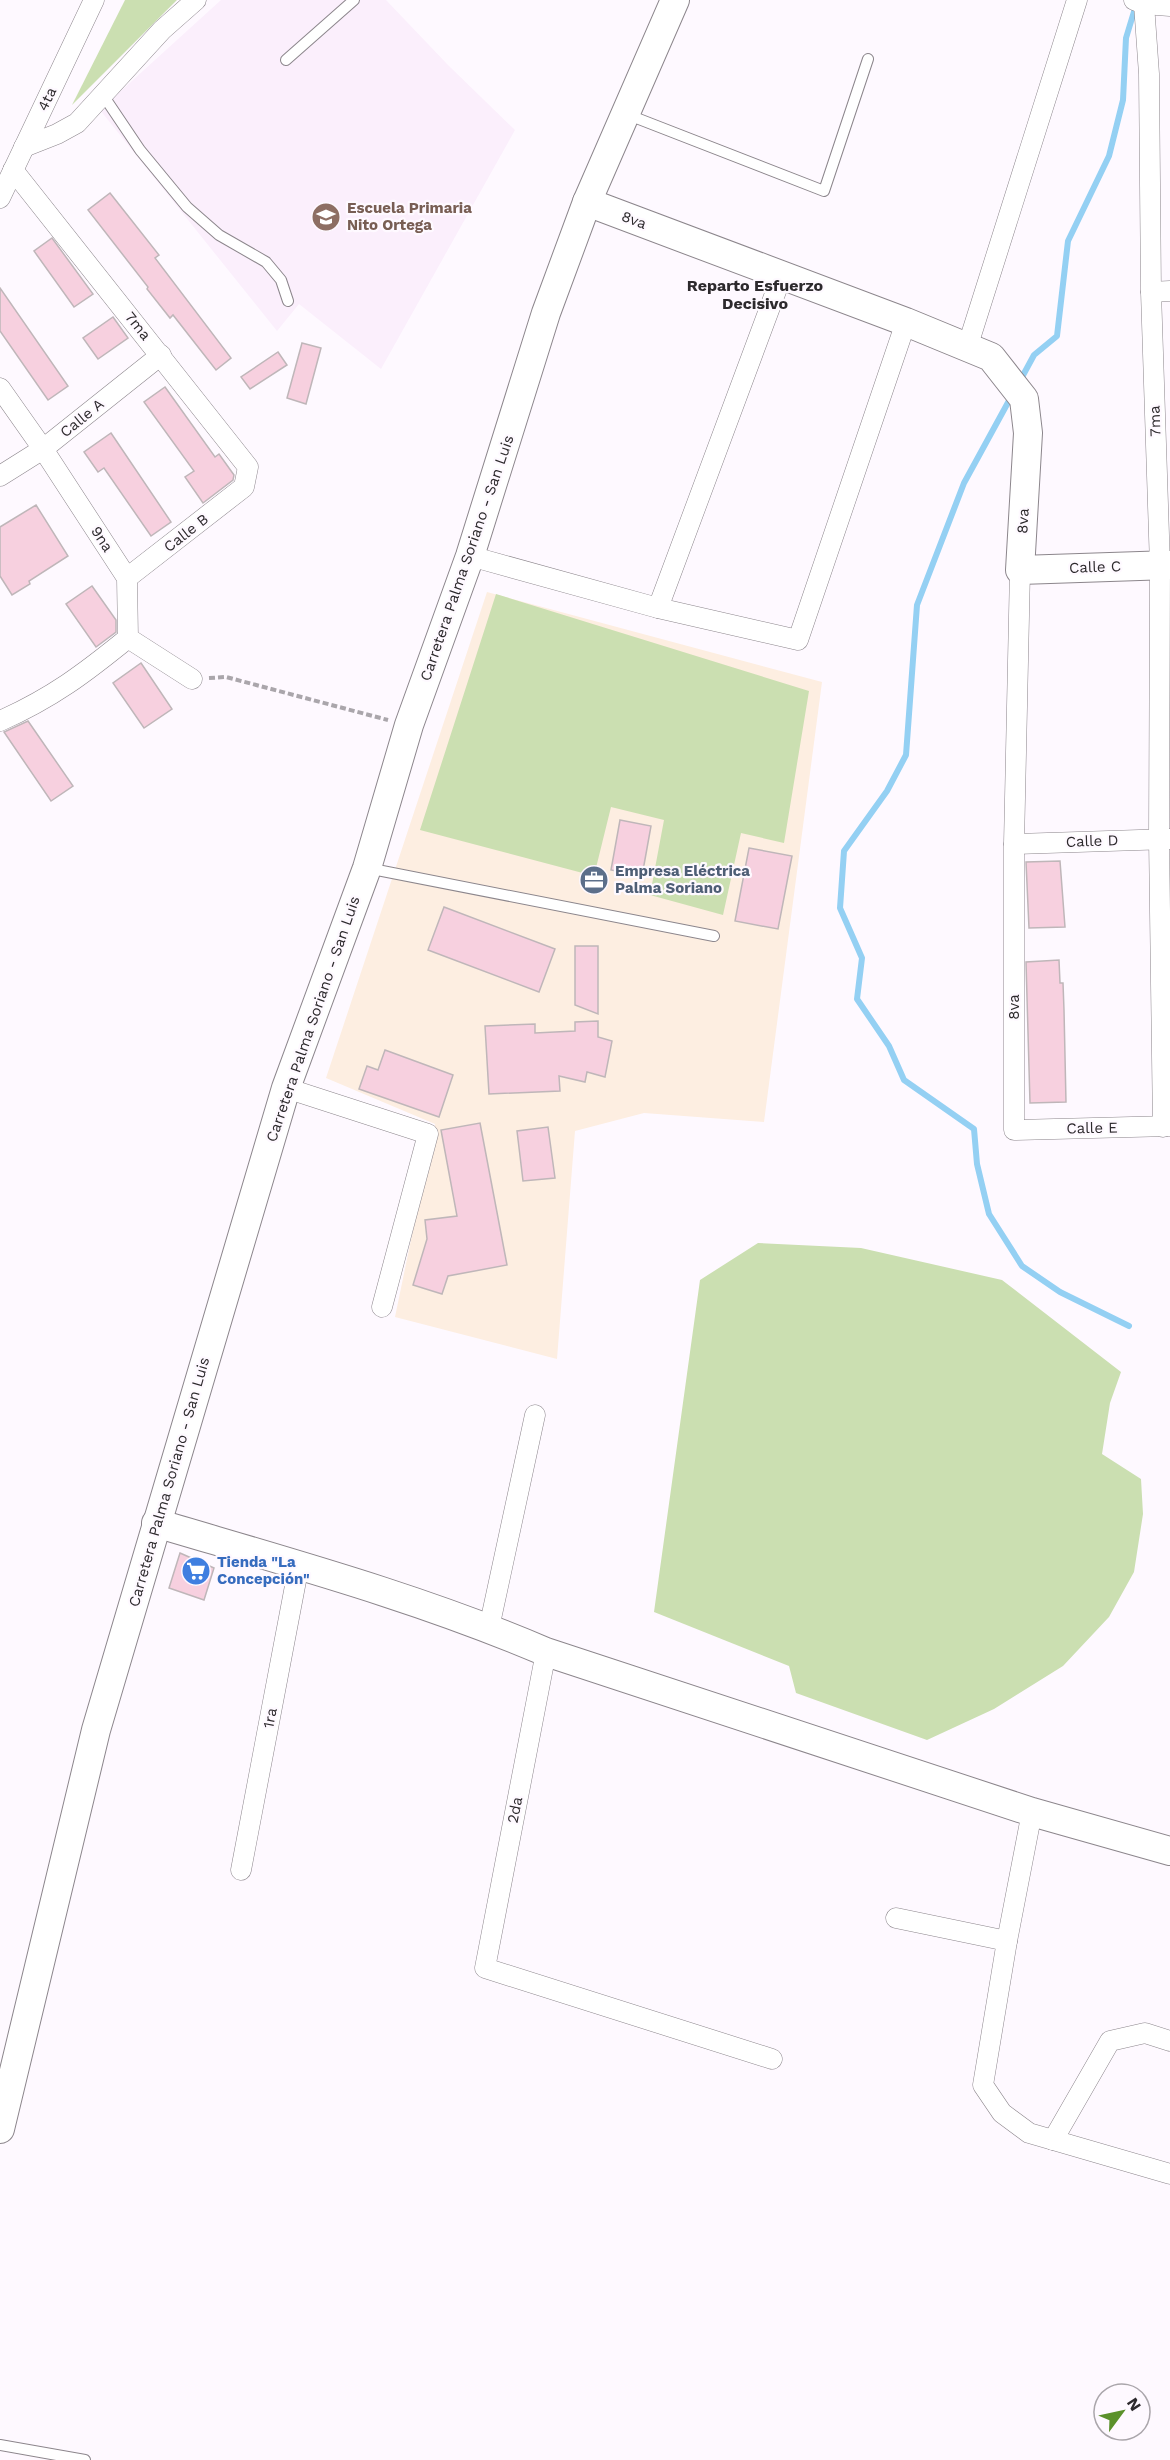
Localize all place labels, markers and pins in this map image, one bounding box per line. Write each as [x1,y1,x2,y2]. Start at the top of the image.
place label: Escuela Primaria Nito Ortega [347,199,472,234]
school or university icon: Escuela Primaria Nito Ortega [310,201,342,233]
place label: Empresa Eléctrica Palma Soriano [615,862,750,897]
office icon: Empresa Eléctrica Palma Soriano [578,864,610,896]
place label: Tienda "La Concepción" [217,1553,310,1588]
supermarket icon: Tienda "La Concepción" [180,1555,212,1587]

